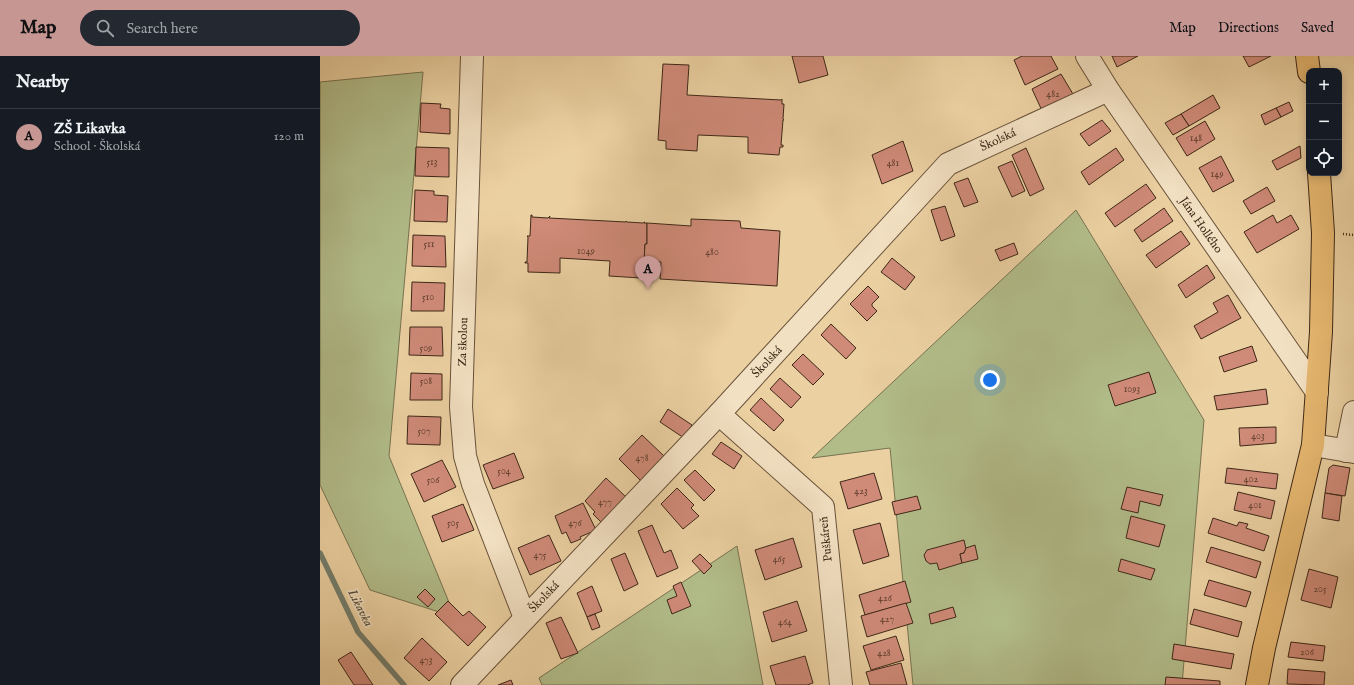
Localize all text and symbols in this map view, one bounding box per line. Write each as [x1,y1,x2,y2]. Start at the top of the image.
search box [80,10,360,46]
text: Map [20,16,56,40]
icon: search [94,17,116,39]
text: Search here [126,19,198,38]
text: Map [1169,19,1196,37]
text: Directions [1218,19,1279,37]
text: Saved [1301,19,1334,37]
map controls [1306,68,1342,176]
button: + [1306,68,1342,104]
text: Nearby [16,72,69,93]
house number: 482 [1046,88,1060,101]
button: − [1306,104,1342,140]
text: ZŠ Likavka [54,119,126,138]
street label: Školská [977,124,1019,155]
text: A [25,128,33,145]
text: 120 m [274,128,304,145]
house number: 148 [1190,132,1202,145]
text: School · Školská [54,138,140,155]
button: locate [1306,140,1342,176]
house number: 513 [426,156,438,169]
house number: 481 [887,157,900,170]
house number: 149 [1211,168,1224,181]
street label: Jána Hollého [1174,192,1226,257]
house number: 511 [423,238,435,251]
house number: 1049 [577,245,595,258]
house number: 480 [705,246,719,259]
pin: A [635,256,661,289]
house number: 510 [422,291,434,304]
street label: Za školou [455,317,471,367]
house number: 509 [420,342,432,355]
street label: Školská [748,342,786,381]
your location [980,370,1000,390]
house number: 508 [420,375,432,388]
house number: 1093 [1124,383,1141,396]
house number: 507 [417,425,431,438]
house number: 403 [1251,430,1265,443]
house number: 478 [635,452,649,465]
house number: 504 [497,465,511,478]
house number: 402 [1244,473,1259,486]
house number: 506 [427,474,440,487]
house number: 423 [854,485,868,498]
house number: 477 [598,496,612,509]
house number: 401 [1248,499,1262,512]
street label: Puškáreň [816,515,836,562]
house number: 505 [447,517,459,530]
house number: 476 [568,517,583,530]
house number: 475 [534,549,547,562]
house number: 465 [773,553,786,566]
street label: Školská [525,577,563,616]
house number: 205 [1313,583,1327,596]
water label: Likavka [343,585,377,630]
house number: 426 [878,592,893,605]
house number: 427 [880,613,894,626]
house number: 464 [778,616,792,629]
house number: 206 [1300,646,1315,659]
house number: 428 [877,647,891,660]
house number: 473 [419,654,433,667]

